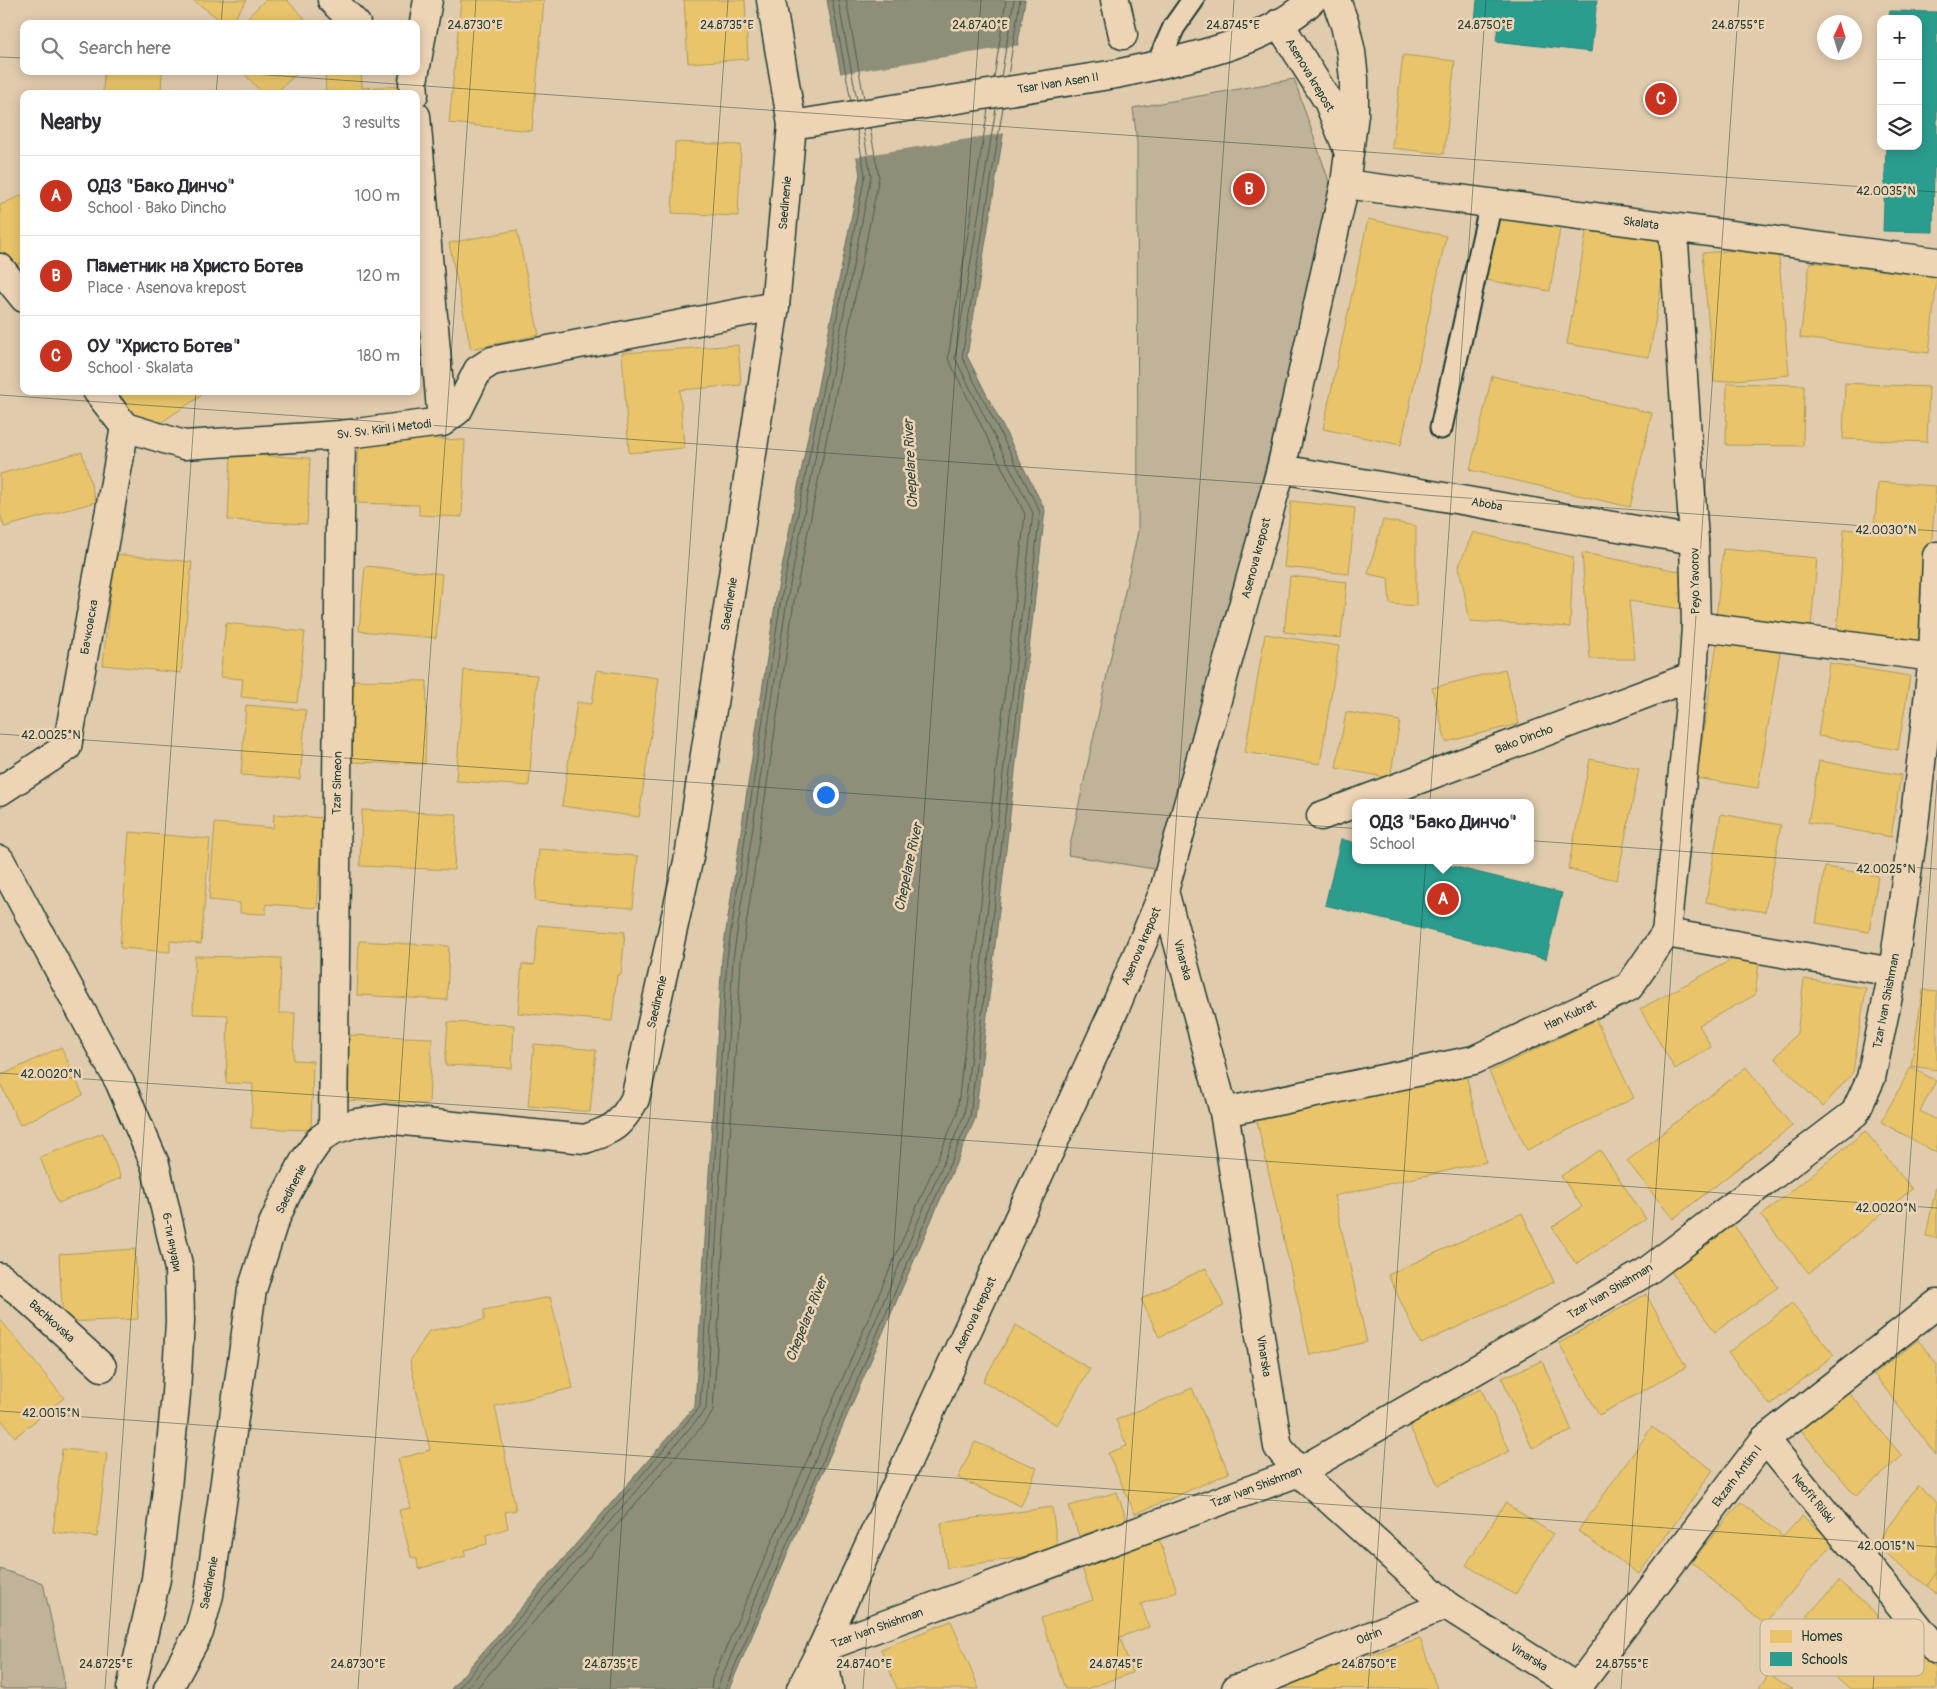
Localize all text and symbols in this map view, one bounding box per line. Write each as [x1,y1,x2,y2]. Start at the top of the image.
north arrow [1817,15,1862,60]
map controls [1877,15,1922,150]
button: + [1877,15,1922,60]
text: 24.8730°E [447,18,503,33]
text: 24.8735°E [700,18,754,33]
text: 24.8740°E [952,18,1008,33]
text: 24.8745°E [1206,18,1260,33]
text: 24.8750°E [1458,18,1512,33]
text: 24.8755°E [1711,18,1765,33]
search box [20,20,420,75]
icon: search [38,34,66,62]
text: Search here [78,36,171,60]
street label: Asenova krepost [1282,36,1337,115]
button: − [1877,60,1922,105]
street label: Tsar Ivan Asen II [1016,70,1100,97]
pin: C [1645,80,1677,118]
button: layers [1877,105,1922,150]
text: Nearby [40,109,101,136]
text: 3 results [342,113,400,133]
pin: B [1233,170,1265,208]
text: ОДЗ "Бако Динчо" [87,174,235,198]
street label: Saedinenie [776,176,795,230]
text: 42.0035°N [1856,184,1916,199]
text: A [51,186,61,206]
text: 100 m [354,186,400,206]
text: School · Bako Dincho [87,198,226,218]
street label: Skalata [1622,214,1660,233]
text: Паметник на Христо Ботев [87,254,304,278]
text: B [51,266,61,286]
text: 120 m [356,266,400,286]
text: Place · Asenova krepost [87,278,246,298]
text: ОУ "Христо Ботев" [87,334,241,358]
text: C [51,346,61,366]
text: 180 m [357,346,400,366]
text: School · Skalata [87,358,193,378]
street label: Sv. Sv. Kiril i Metodi [336,416,432,443]
water label: Chepelare River [900,417,921,509]
street label: Aboba [1470,494,1504,515]
street label: Asenova krepost [1238,516,1275,600]
text: 42.0030°N [1856,523,1916,538]
street label: Peyo Yavorov [1687,548,1704,614]
street label: Saedinenie [718,576,741,632]
street label: Бачковска [77,598,102,656]
street label: Bako Dincho [1493,721,1556,757]
text: 42.0025°N [21,728,81,743]
street label: Tzar Simeon [329,751,346,815]
your location [813,782,839,808]
popup [1352,799,1534,864]
text: ОДЗ "Бако Динчо" [1369,810,1517,834]
water label: Chepelare River [891,820,927,913]
text: School [1369,834,1415,854]
text: 42.0025°N [1856,862,1916,877]
pin: A [1427,880,1459,918]
street label: Asenova krepost [1118,905,1165,987]
street label: Vinarska [1170,938,1195,983]
street label: Tzar Ivan Shishman [1870,952,1903,1050]
street label: Saedinenie [644,974,671,1030]
street label: Han Kubrat [1542,997,1599,1034]
text: 42.0020°N [21,1067,81,1082]
street label: Saedinenie [273,1162,310,1217]
text: 42.0020°N [1856,1201,1916,1216]
street label: 6-ти януари [158,1212,185,1273]
street label: Tzar Ivan Shishman [1565,1260,1656,1323]
water label: Chepelare River [782,1273,832,1364]
street label: Asenova krepost [951,1274,1000,1356]
street label: Bachkovska [26,1297,78,1346]
street label: Vinarska [1253,1334,1274,1378]
text: 42.0015°N [22,1406,80,1421]
street label: Ekzarh Antim I [1709,1442,1765,1510]
street label: Tzar Ivan Shishman [1208,1463,1304,1512]
street label: Neofit Rilski [1788,1471,1837,1526]
text: 42.0015°N [1857,1539,1915,1554]
street label: Saedinenie [197,1555,222,1611]
street label: Tzar Ivan Shishman [829,1605,925,1652]
legend [1760,1619,1924,1676]
street label: Odrin [1354,1624,1385,1648]
text: Homes [1801,1628,1843,1645]
street label: Vinarska [1507,1640,1551,1675]
text: Schools [1801,1651,1848,1668]
text: 24.8725°E [79,1657,133,1672]
text: 24.8730°E [330,1657,386,1672]
text: 24.8735°E [584,1657,638,1672]
text: 24.8740°E [836,1657,892,1672]
text: 24.8745°E [1089,1657,1143,1672]
text: 24.8750°E [1342,1657,1396,1672]
text: 24.8755°E [1595,1657,1649,1672]

